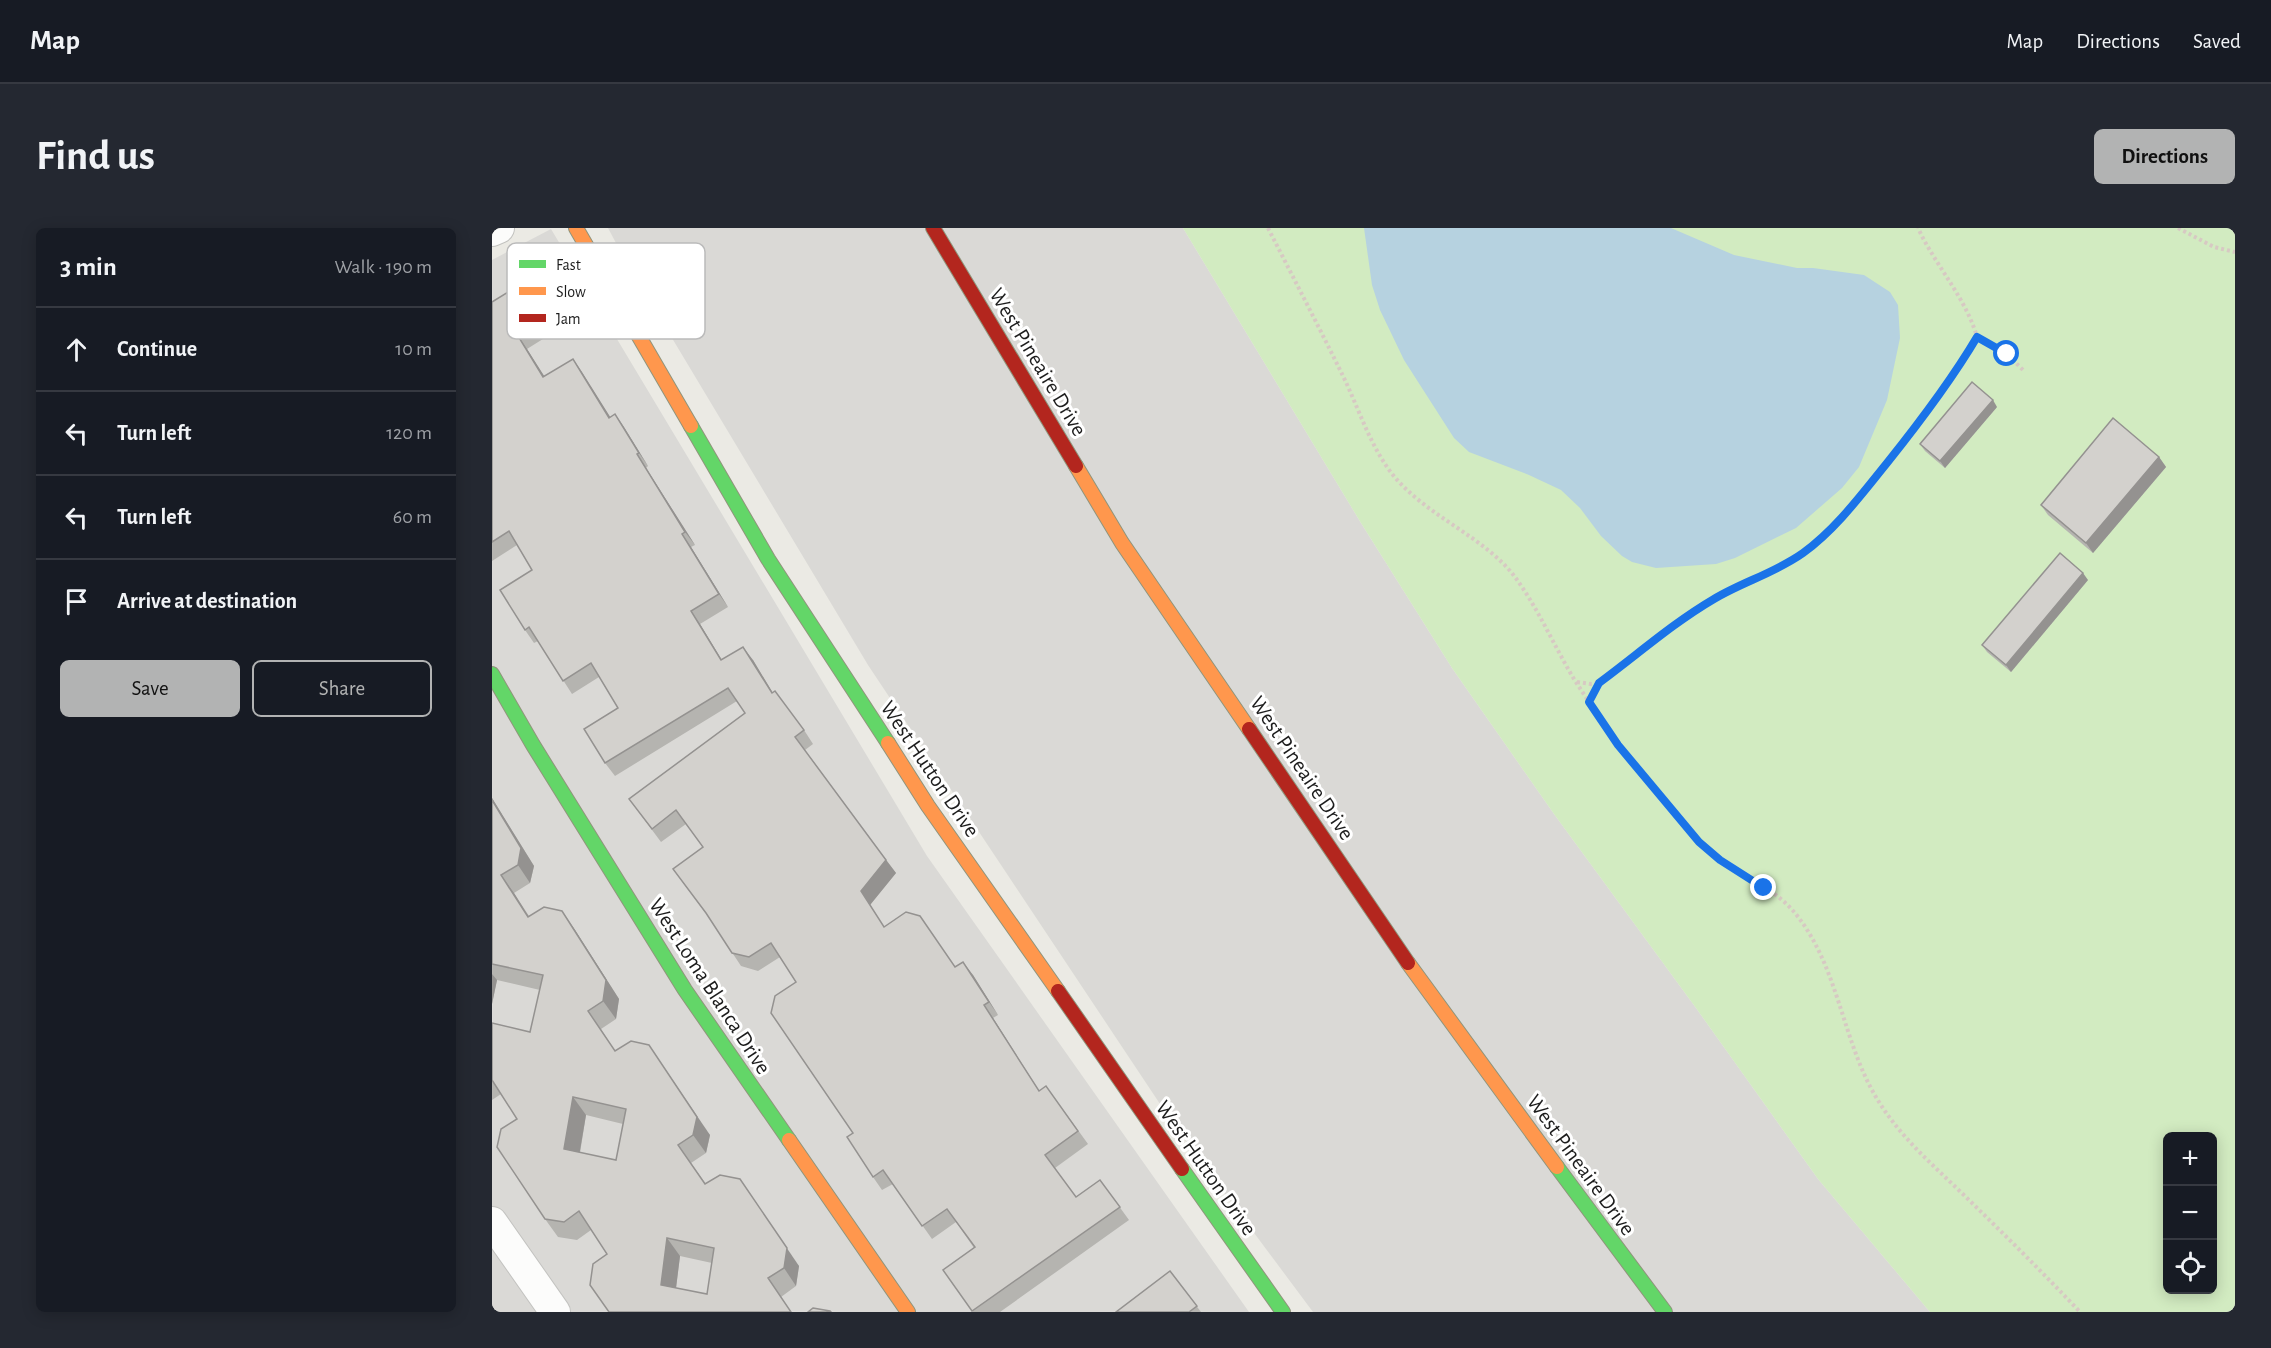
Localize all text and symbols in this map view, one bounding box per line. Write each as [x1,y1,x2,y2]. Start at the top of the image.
text: Map [30,27,80,55]
text: Map [2007,31,2043,52]
text: Directions [2076,31,2160,52]
text: Saved [2193,31,2241,52]
button: Directions [2094,129,2235,184]
text: Find us [36,135,155,177]
legend [507,243,705,339]
text: 3 min [60,254,117,280]
text: Walk · 190 m [335,257,432,277]
text: Fast [556,257,581,273]
text: Slow [556,284,586,300]
street label: West Pineaire Drive [985,284,1091,440]
text: Jam [556,311,581,327]
icon: ahead [60,333,93,366]
text: Continue [117,338,197,360]
text: 10 m [395,339,432,359]
route start [1993,340,2019,366]
icon: left [60,417,93,450]
text: Turn left [117,422,191,444]
text: 120 m [386,423,432,443]
icon: left [60,501,93,534]
text: Turn left [117,506,191,528]
text: 60 m [393,507,432,527]
icon: arrive [60,585,93,618]
text: Arrive at destination [117,590,297,612]
button: Save [60,660,240,717]
button: Share [252,660,432,717]
street label: West Pineaire Drive [1246,692,1358,844]
street label: West Hutton Drive [877,697,983,841]
route end [1750,874,1776,900]
street label: West Loma Blanca Drive [645,894,775,1078]
street label: West Pineaire Drive [1523,1091,1639,1239]
street label: West Hutton Drive [1151,1097,1261,1239]
map controls [2163,1132,2217,1294]
button: + [2163,1132,2217,1186]
button: − [2163,1186,2217,1240]
button: locate [2163,1240,2217,1294]

